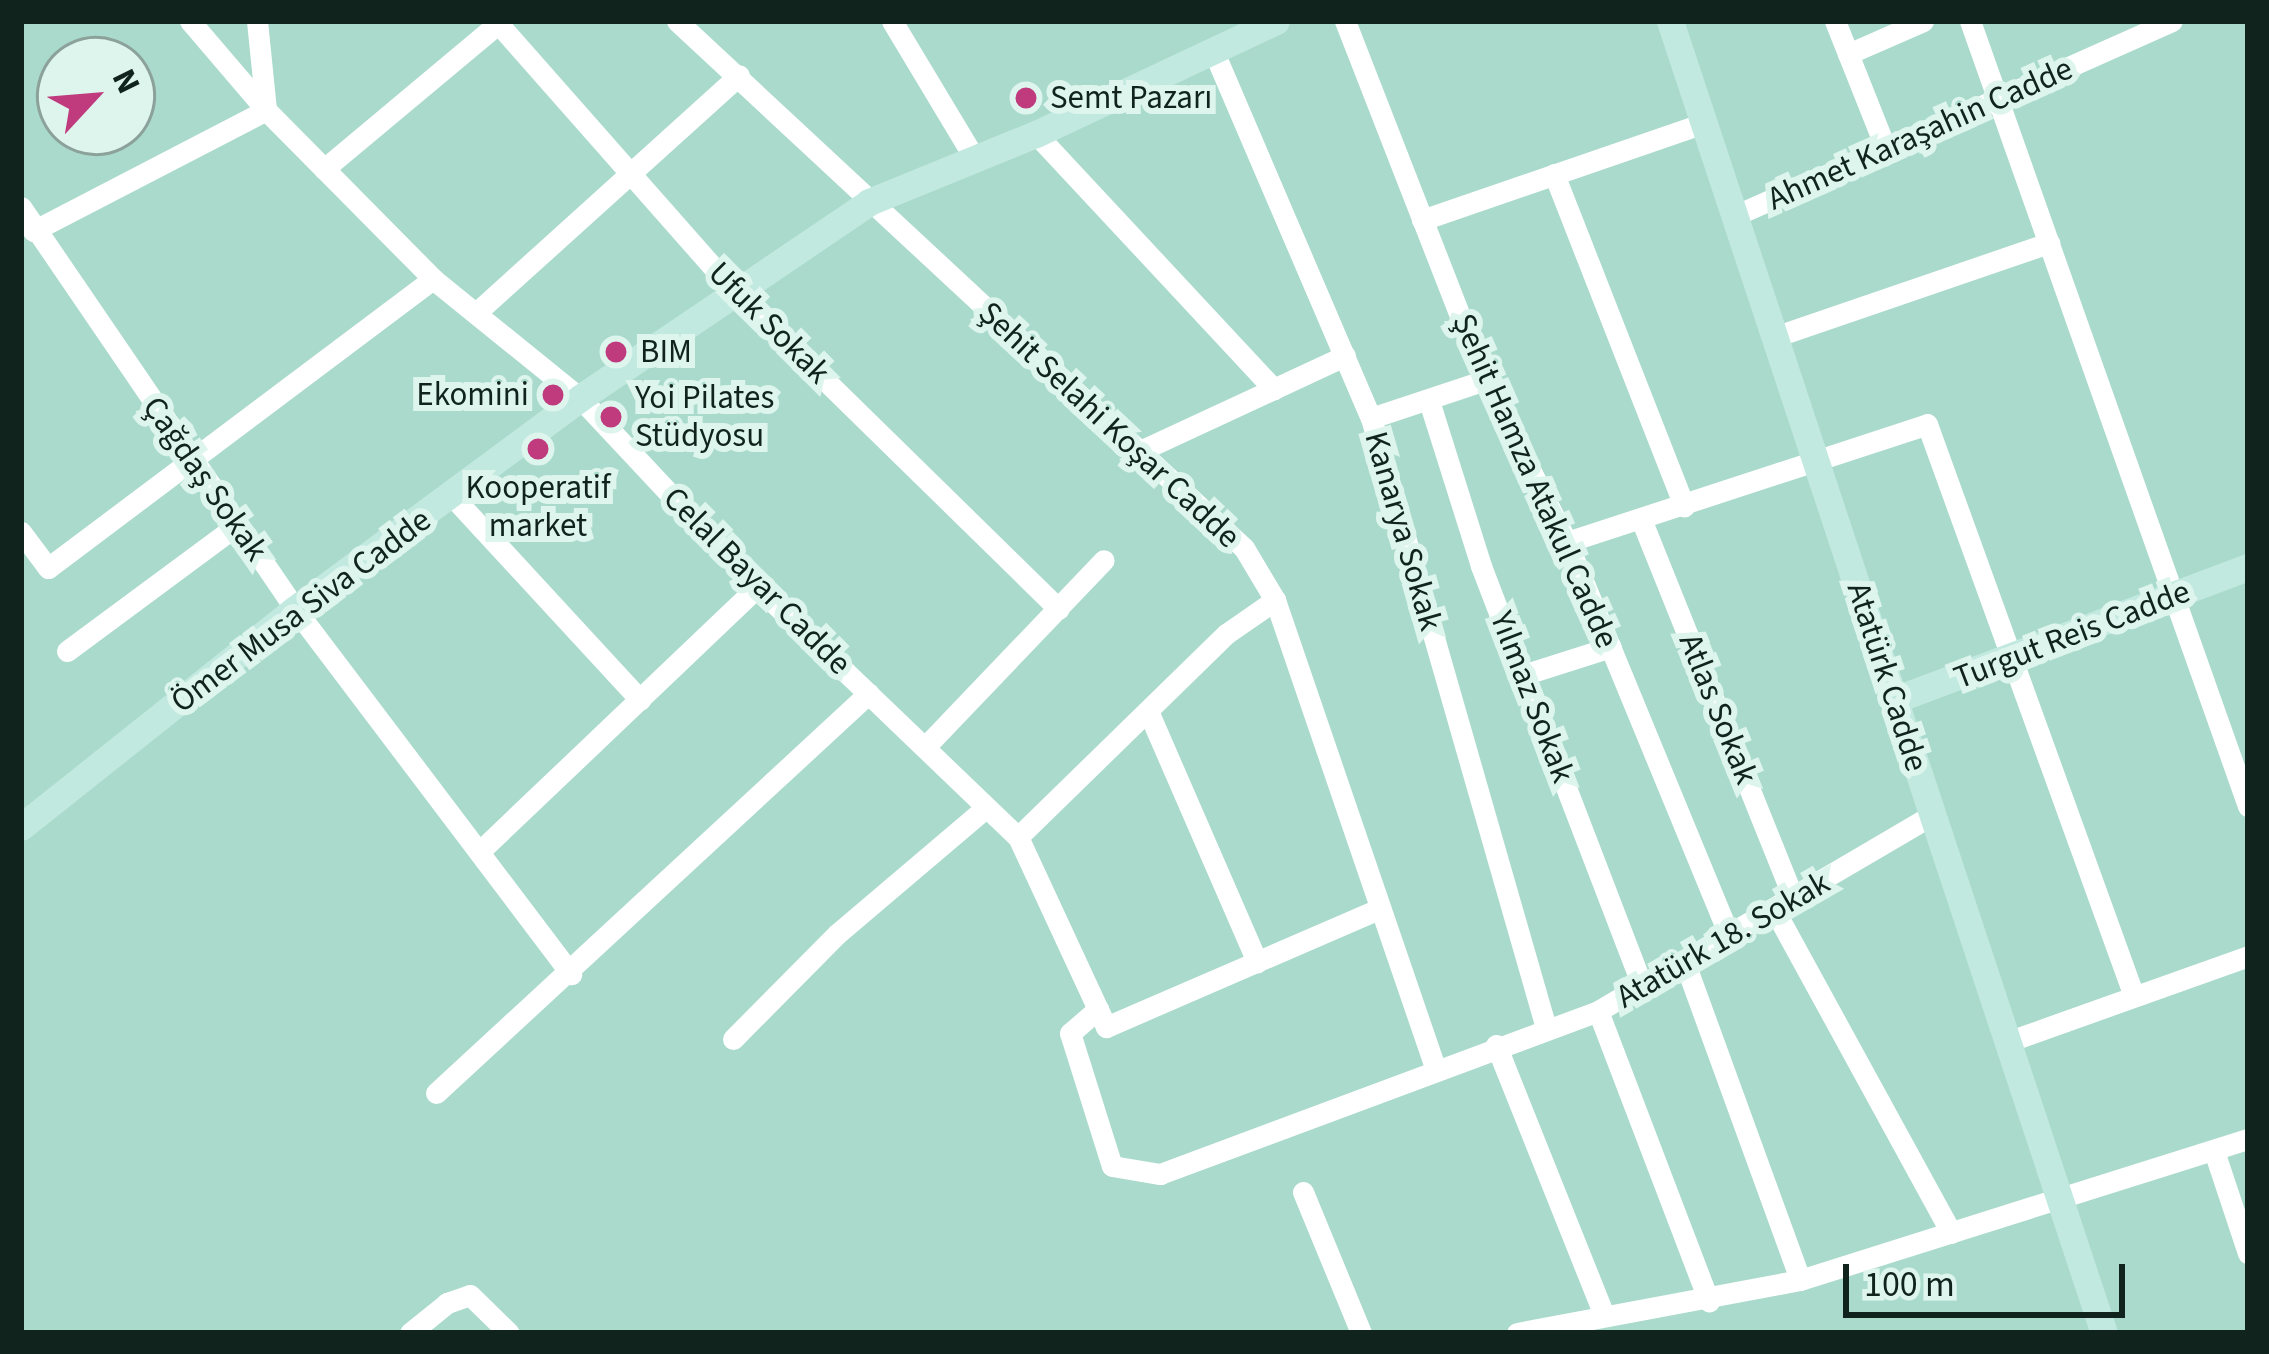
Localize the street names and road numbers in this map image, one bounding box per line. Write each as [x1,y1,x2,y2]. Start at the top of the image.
street label: Ahmet Karaşahin Cadde [1761,49,2079,219]
street label: Ufuk Sokak [700,254,838,392]
street label: Şehit Selahi Koşar Cadde [970,293,1248,557]
street label: Şehit Hamza Atakul Cadde [1443,308,1627,654]
street label: Çağdaş Sokak [134,389,276,569]
street label: Kanarya Sokak [1356,427,1450,635]
street label: Celal Bayar Cadde [655,479,859,683]
street label: Ömer Musa Siva Cadde [163,500,439,722]
street label: Turgut Reis Cadde [1948,572,2196,698]
street label: Atatürk Cadde [1838,578,1936,776]
street label: Yılmaz Sokak [1481,606,1583,788]
street label: Atlas Sokak [1670,628,1766,790]
street label: Atatürk 18. Sokak [1609,863,1837,1017]

